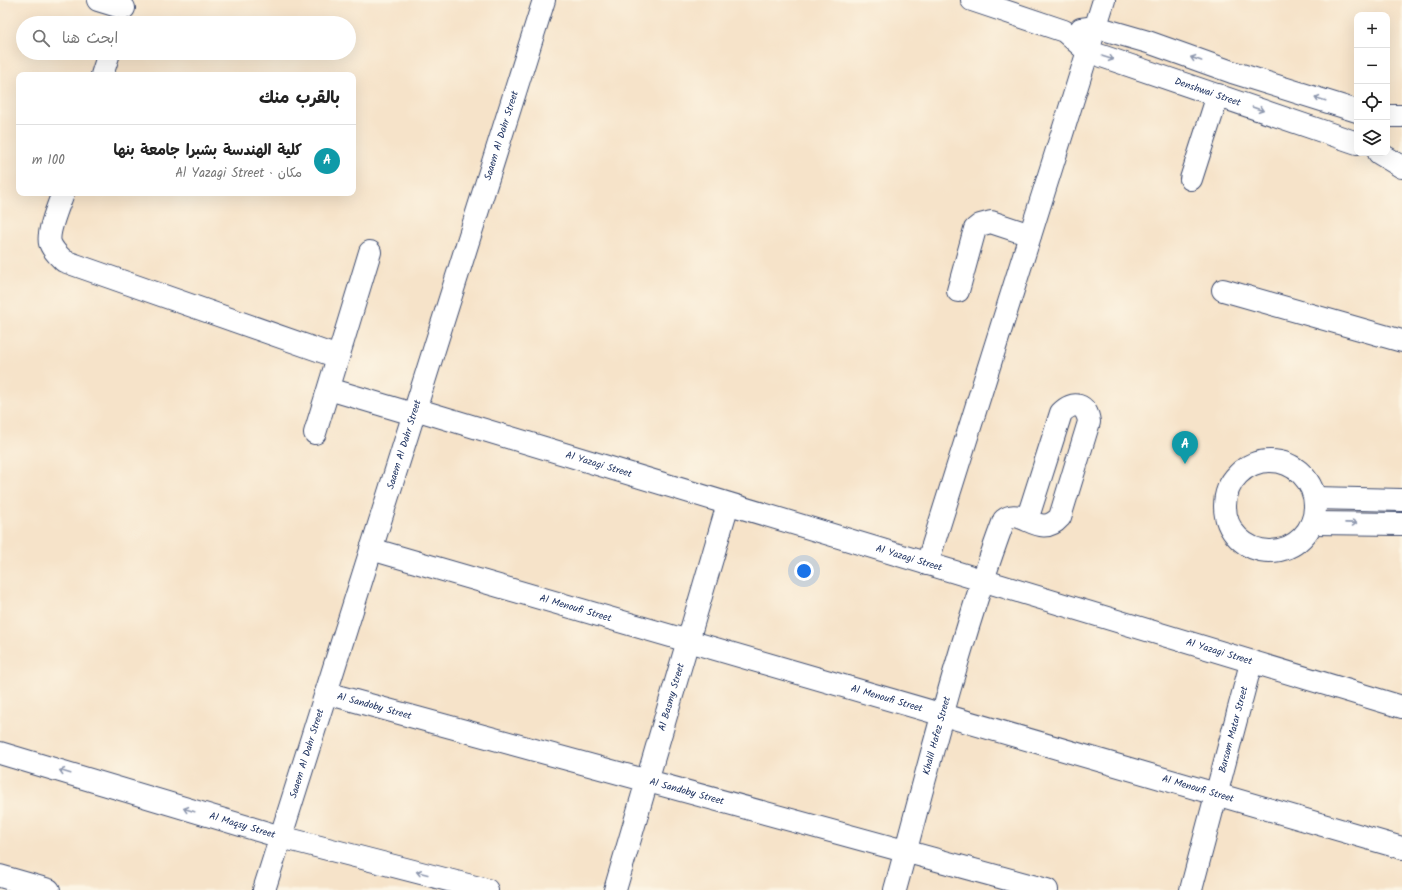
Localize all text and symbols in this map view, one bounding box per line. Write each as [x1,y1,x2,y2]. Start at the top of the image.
map controls [1354,12,1390,156]
button: + [1354,12,1390,48]
search box [16,16,356,60]
icon: search [30,27,52,49]
text: ابحث هنا [62,27,118,51]
button: − [1354,48,1390,84]
one-way arrow [1102,54,1114,62]
one-way arrow [1190,55,1203,62]
street label: Denshwai Street [1172,73,1243,111]
button: locate [1354,84,1390,120]
text: بالقرب منك [259,85,340,112]
street label: Saaem Al Dahr Street [480,89,523,182]
one-way arrow [1313,95,1326,102]
one-way arrow [1252,105,1264,113]
button: layers [1354,120,1390,156]
text: كلية الهندسة بشبرا جامعة بنها [114,139,302,163]
text: 100 m [32,150,65,171]
text: A [323,150,331,171]
text: مكان · Al Yazagi Street [175,163,302,184]
street label: Saaem Al Dahr Street [383,398,426,491]
pin: A [1172,431,1198,464]
street label: Al Yazagi Street [564,447,634,482]
one-way arrow [1344,520,1357,527]
street label: Al Yazagi Street [874,541,944,576]
your location [794,561,814,581]
street label: Al Menoufi Street [538,590,614,626]
street label: Al Yazagi Street [1184,634,1254,669]
street label: Al Basmy Street [654,661,689,733]
street label: Al Menoufi Street [849,681,925,717]
street label: Barsom Matar Street [1214,684,1253,775]
street label: Al Sandoby Street [335,688,414,724]
street label: Khalil Hafez Street [918,694,955,777]
street label: Saaem Al Dahr Street [285,707,329,800]
one-way arrow [58,768,71,775]
street label: Al Menoufi Street [1160,771,1236,807]
street label: Al Sandoby Street [648,774,726,809]
one-way arrow [183,806,196,813]
street label: Al Maqsy Street [207,808,278,843]
one-way arrow [416,869,429,877]

